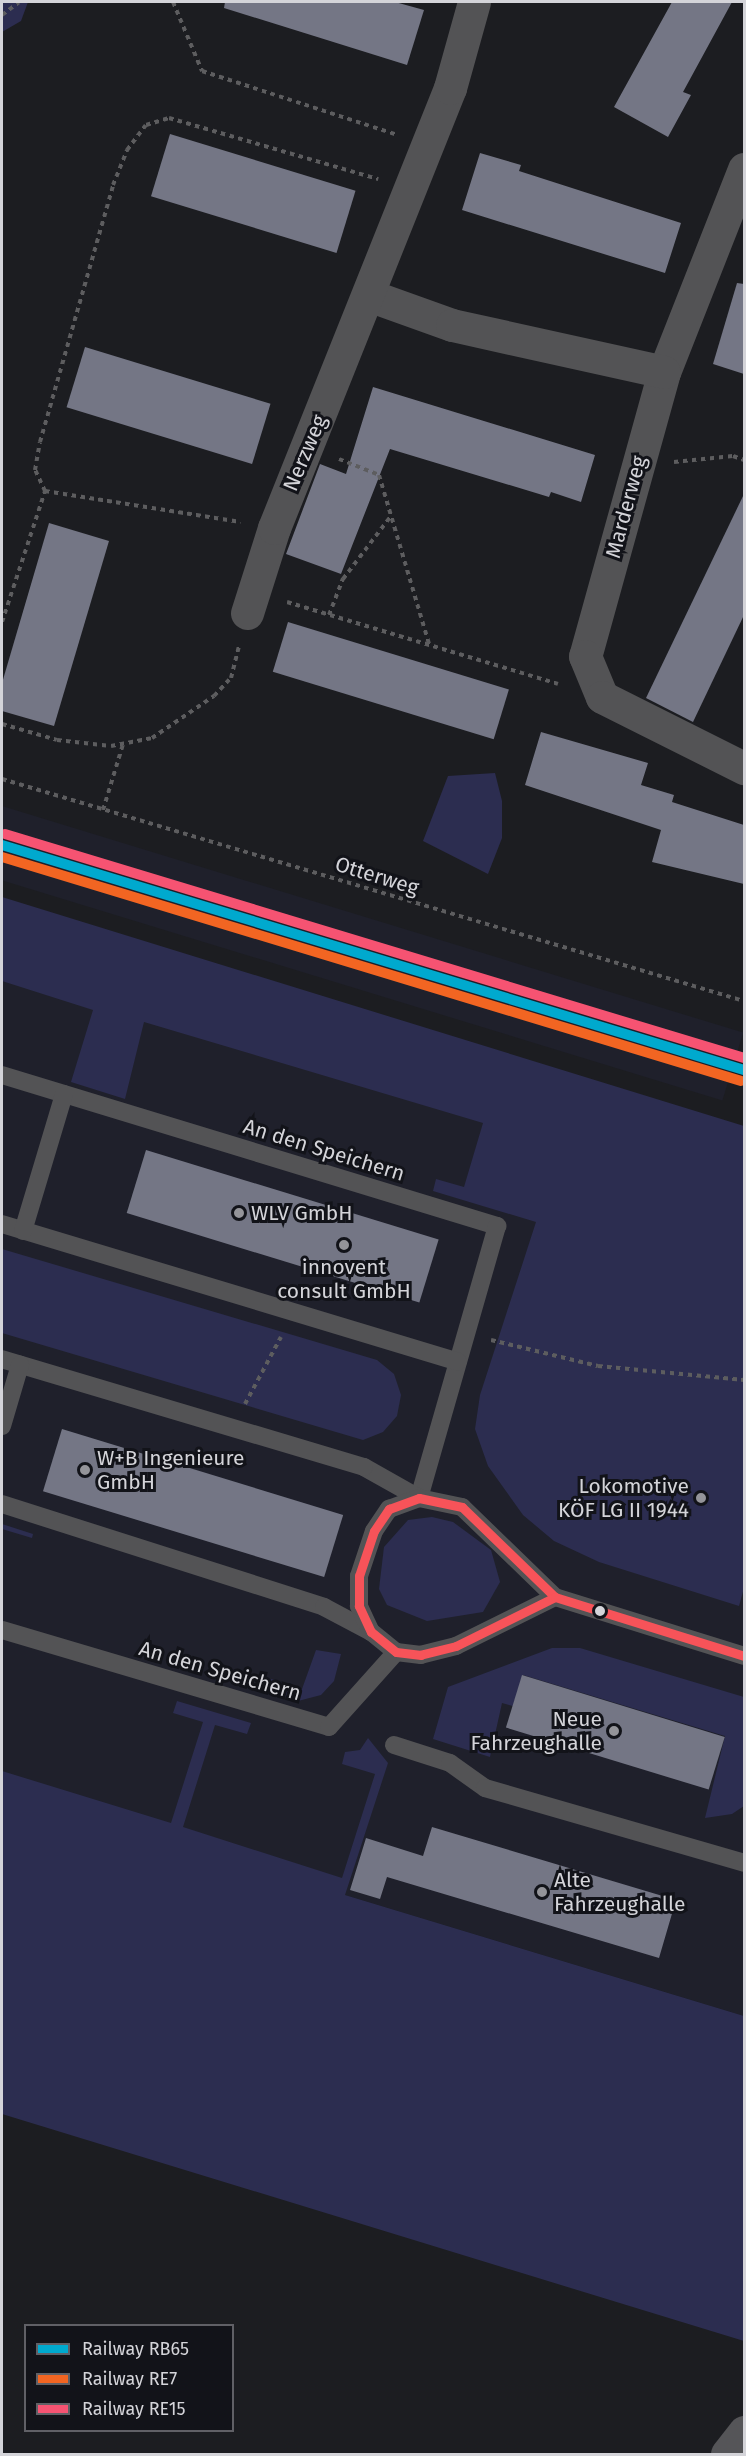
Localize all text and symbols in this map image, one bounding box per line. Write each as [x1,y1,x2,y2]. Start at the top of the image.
street label: Nerzweg [278,411,332,495]
street label: Marderweg [600,453,652,561]
street label: Otterweg [332,851,422,901]
street label: An den Speichern [240,1113,408,1187]
place label: WLV GmbH [251,1200,352,1226]
marker: WLV GmbH [232,1206,246,1220]
marker: innovent consult GmbH [337,1238,351,1252]
place label: innovent consult GmbH [277,1254,411,1304]
place label: W+B Ingenieure GmbH [97,1445,245,1495]
marker: W+B Ingenieure GmbH [78,1463,92,1477]
place label: Lokomotive KÖF LG II 1944 [558,1473,689,1523]
marker: Lokomotive KÖF LG II 1944 [694,1491,708,1505]
unlabelled marker [594,1605,606,1617]
street label: An den Speichern [136,1636,304,1706]
place label: Neue Fahrzeughalle [471,1706,602,1756]
marker: Neue Fahrzeughalle [607,1724,621,1738]
place label: Alte Fahrzeughalle [554,1867,685,1917]
marker: Alte Fahrzeughalle [535,1885,549,1899]
legend [24,2324,234,2432]
text: Railway RB65 [82,2338,189,2360]
text: Railway RE7 [82,2368,177,2390]
text: Railway RE15 [82,2398,186,2420]

